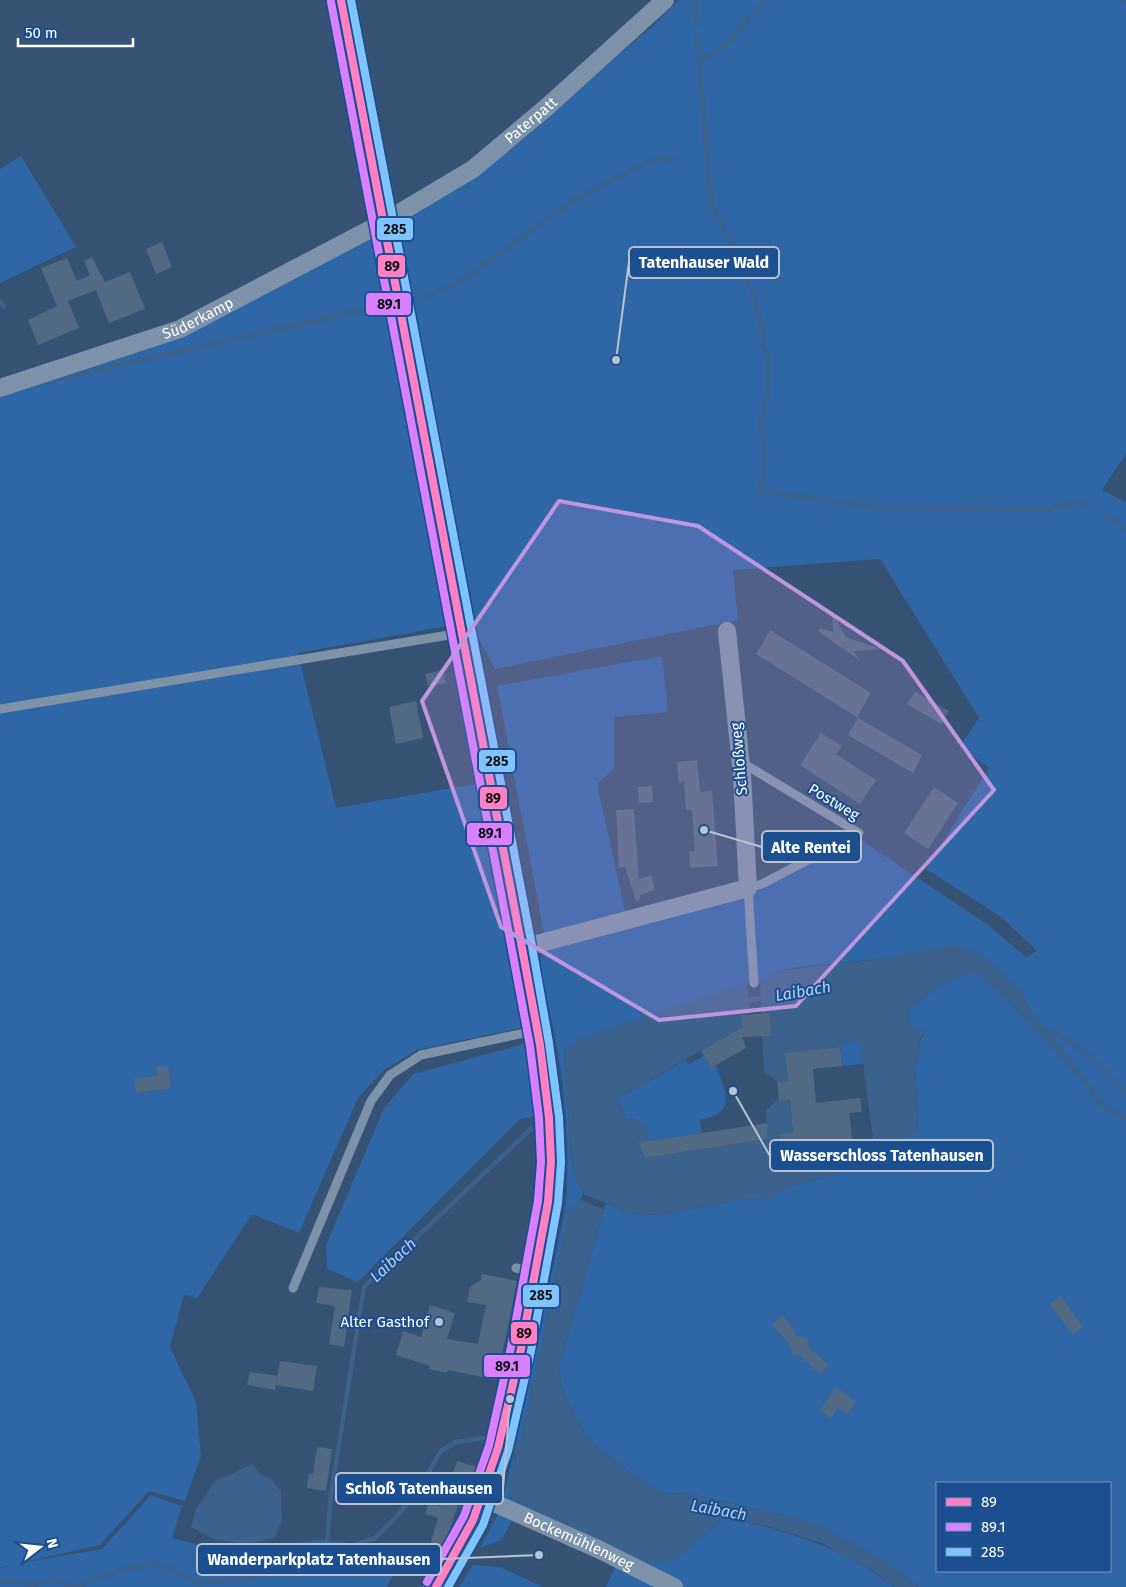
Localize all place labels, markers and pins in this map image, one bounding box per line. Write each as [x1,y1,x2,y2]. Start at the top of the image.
callout: Tatenhauser Wald [629,247,779,278]
callout: Alte Rentei [762,831,861,862]
callout: Wasserschloss Tatenhausen [770,1140,993,1171]
place label: Alter Gasthof [340,1313,430,1331]
marker: Alter Gasthof [433,1316,445,1328]
callout: Schloß Tatenhausen [336,1473,503,1504]
callout: Wanderparkplatz Tatenhausen [197,1544,441,1575]

